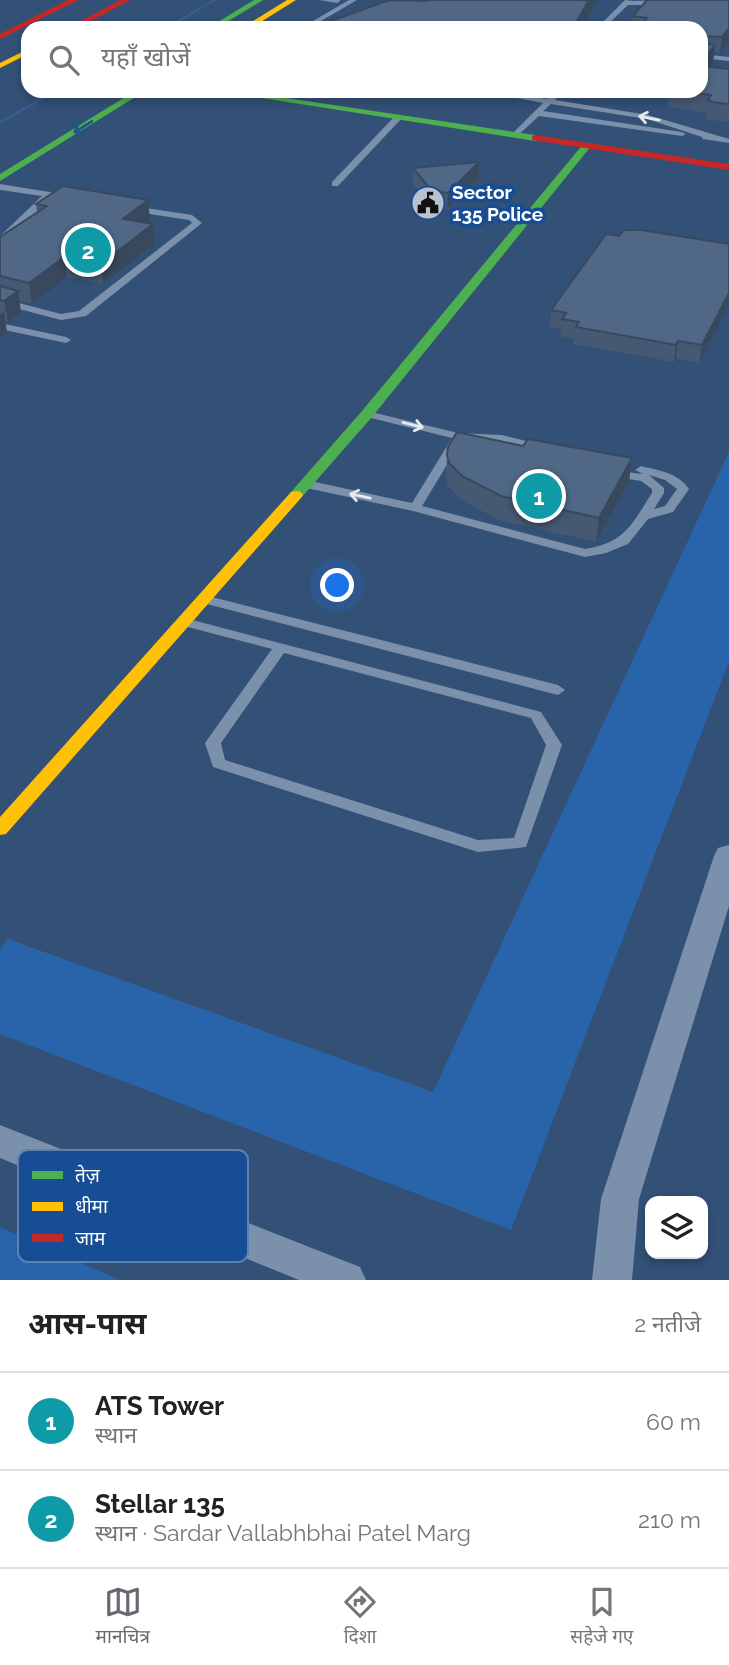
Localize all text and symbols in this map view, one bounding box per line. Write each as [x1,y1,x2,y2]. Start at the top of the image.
search box [21,21,708,98]
icon: search [45,41,83,79]
text: यहाँ खोजें [101,42,191,72]
one-way arrow [638,110,661,124]
one-way arrow [74,120,94,134]
place label: Sector 135 Police [452,181,543,225]
public building icon: Sector 135 Police [409,184,447,222]
pin: 2 [65,224,111,276]
one-way arrow [401,419,424,432]
pin: 1 [516,470,562,522]
one-way arrow [349,489,372,503]
your location [320,568,354,602]
legend [18,1150,248,1262]
text: तेज़ [75,1164,101,1186]
text: धीमा [75,1195,109,1217]
map controls [645,1196,708,1259]
button: layers [645,1196,708,1259]
text: जाम [75,1227,106,1249]
text: आस-पास [28,1306,146,1341]
text: 2 नतीजे [634,1310,701,1337]
text: ATS Tower [95,1391,224,1421]
text: 1 [45,1408,57,1435]
text: 60 m [646,1408,701,1435]
text: स्थान [95,1421,137,1448]
text: Stellar 135 [95,1489,225,1519]
text: 2 [45,1506,57,1533]
text: 210 m [638,1506,701,1533]
text: स्थान · Sardar Vallabhbhai Patel Marg [95,1519,471,1546]
tab: मानचित्र [96,1583,150,1651]
tab: दिशा [341,1583,379,1651]
tab: सहेजे गए [570,1583,633,1651]

